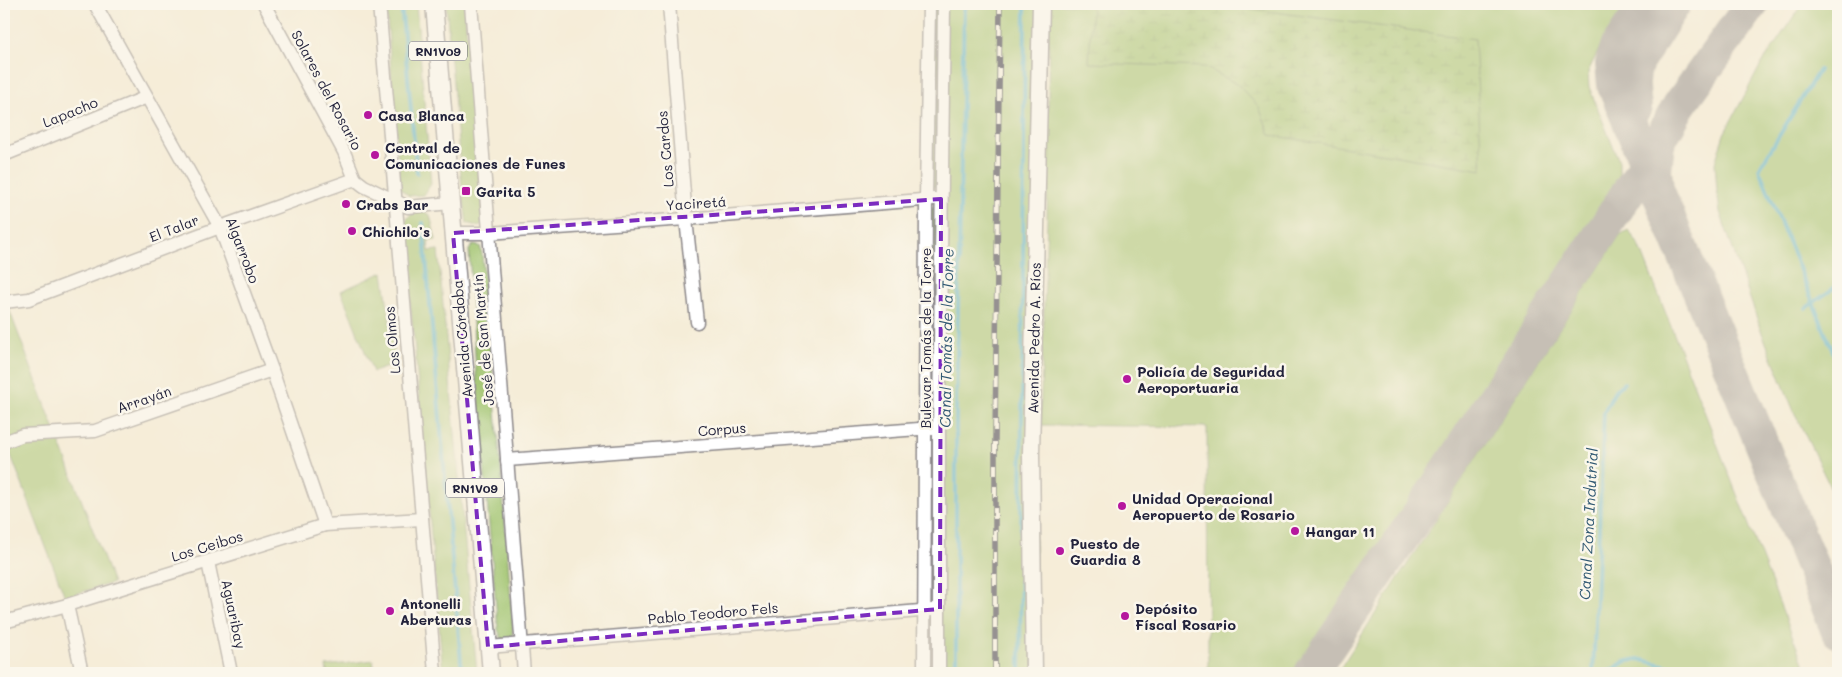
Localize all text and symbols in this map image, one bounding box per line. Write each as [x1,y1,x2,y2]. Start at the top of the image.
street label: Solares del Rosario [287,27,367,153]
road number: RN1V09 [409,41,467,60]
street label: Lapacho [40,92,100,132]
place label: Casa Blanca [378,106,465,125]
marker: Casa Blanca [362,109,374,121]
street label: Los Cardos [652,110,678,188]
place label: Central de Comunicaciones de Funes [385,138,566,173]
marker: Central de Comunicaciones de Funes [369,149,381,161]
place label: Garita 5 [476,182,535,201]
marker: Garita 5 [460,185,472,197]
street label: Yaciretá [665,191,727,215]
place label: Crabs Bar [356,195,429,214]
marker: Crabs Bar [340,198,352,210]
street label: El Talar [146,210,202,246]
street label: Algarrobo [222,214,264,286]
place label: Chichilo’s [362,222,430,241]
marker: Chichilo’s [346,225,358,237]
street label: Bulevar Tomás de la Torre [916,248,935,429]
water label: Canal Tomás de la Torre [934,248,958,428]
street label: Avenida Pedro A. Ríos [1023,262,1045,414]
street label: José de San Martín [468,273,498,407]
street label: Avenida Córdoba [447,279,477,399]
street label: Los Olmos [380,305,404,375]
place label: Policía de Seguridad Aeroportuaria [1137,362,1285,397]
marker: Policía de Seguridad Aeroportuaria [1121,373,1133,385]
street label: Arrayán [114,381,174,417]
street label: Corpus [697,418,747,440]
water label: Canal Zona Indutrial [1574,447,1602,600]
road number: RN1V09 [446,478,504,498]
place label: Unidad Operacional Aeropuerto de Rosario [1132,489,1295,524]
marker: Unidad Operacional Aeropuerto de Rosario [1116,500,1128,512]
place label: Hangar 11 [1305,522,1375,541]
marker: Hangar 11 [1289,525,1301,537]
street label: Los Ceibos [169,526,245,566]
place label: Puesto de Guardia 8 [1070,534,1141,569]
marker: Puesto de Guardia 8 [1054,545,1066,557]
street label: Aguaribay [217,578,251,650]
place label: Antonelli Aberturas [400,594,471,629]
street label: Pablo Teodoro Fels [647,598,779,628]
place label: Depósito Físcal Rosario [1135,599,1237,634]
marker: Antonelli Aberturas [384,605,396,617]
marker: Depósito Físcal Rosario [1119,610,1131,622]

